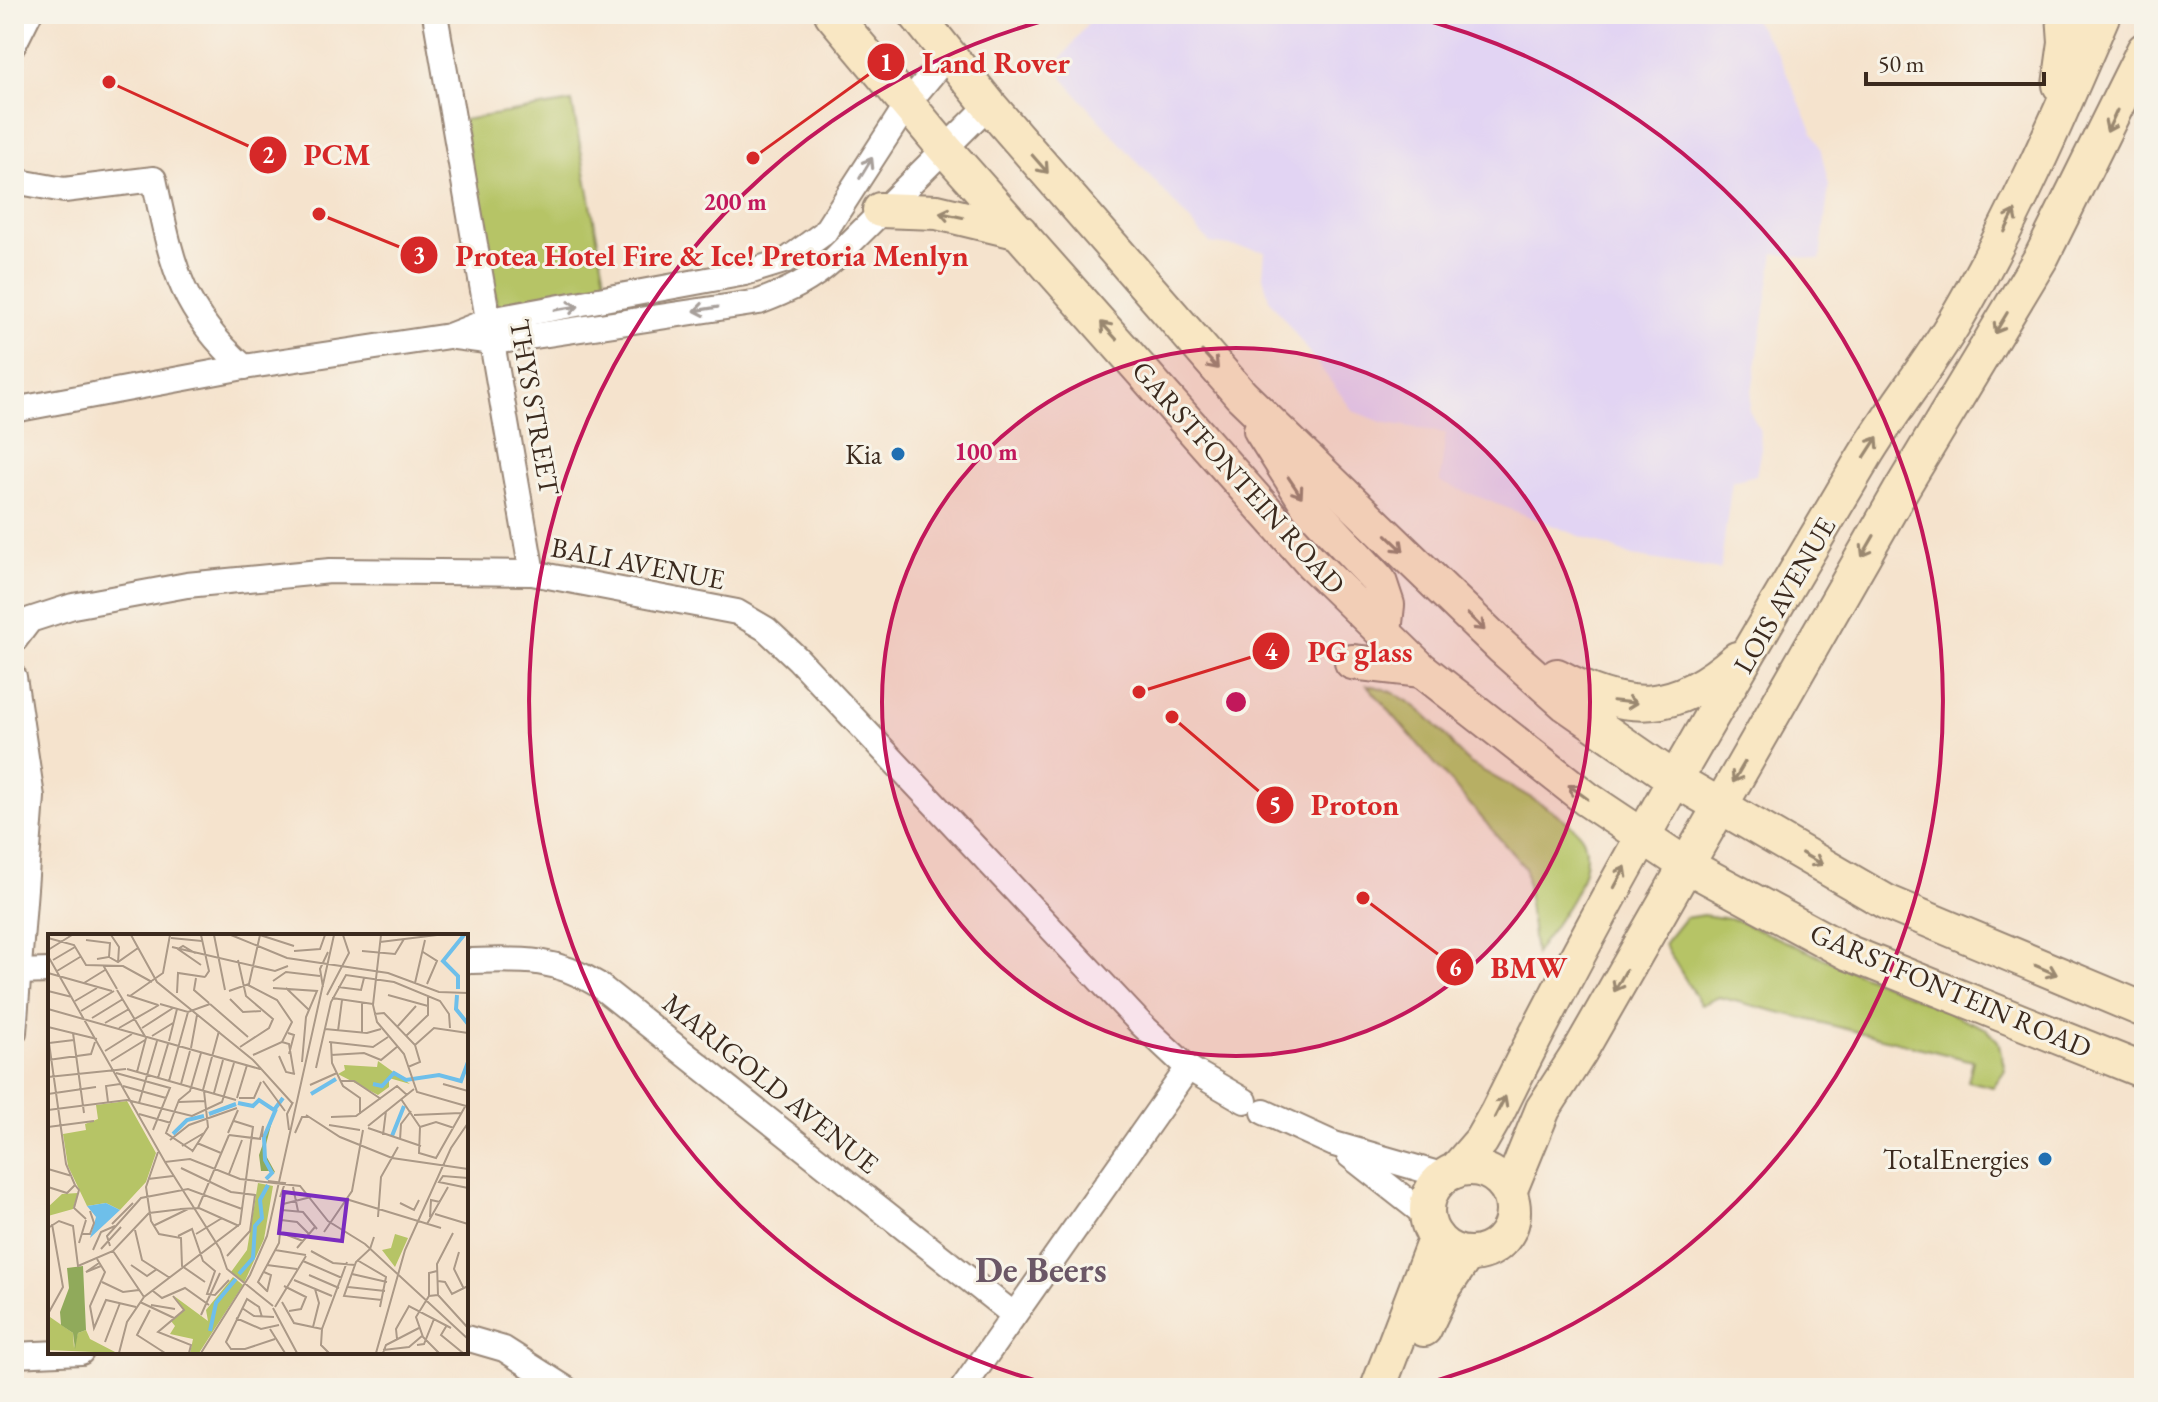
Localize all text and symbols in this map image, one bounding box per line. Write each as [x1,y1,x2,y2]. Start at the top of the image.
callout: Land Rover [866,35,1086,89]
scale bar [1866,36,2044,86]
text: Land Rover [922,43,1070,82]
text: 1 [880,47,892,78]
text: 50 m [1878,48,1925,79]
one-way arrow [2104,109,2119,133]
callout: PCM [248,128,387,182]
text: PCM [304,135,371,174]
text: 2 [262,139,275,170]
one-way arrow [1031,154,1049,174]
one-way arrow [858,157,874,180]
text: 200 m [703,186,767,217]
one-way arrow [938,206,964,221]
one-way arrow [2003,209,2018,233]
callout: Protea Hotel Fire & Ice! Pretoria Menlyn [399,228,985,282]
text: Protea Hotel Fire & Ice! Pretoria Menlyn [455,236,969,275]
text: 3 [413,239,425,270]
one-way arrow [554,300,580,315]
one-way arrow [694,302,719,317]
one-way arrow [1993,311,2009,334]
street label: THYS STREET [502,316,568,498]
one-way arrow [1100,322,1118,342]
one-way arrow [1201,350,1219,370]
street label: GARSTFONTEIN ROAD [1125,353,1353,601]
place label: Kia [845,436,883,472]
text: 100 m [954,436,1018,467]
one-way arrow [1863,436,1879,459]
marker: Kia [889,445,907,463]
one-way arrow [1287,475,1303,497]
street label: LOIS AVENUE [1725,510,1843,680]
street label: BALI AVENUE [548,529,728,597]
one-way arrow [1385,534,1405,553]
one-way arrow [1860,534,1876,557]
one-way arrow [1466,612,1485,631]
callout: PG glass [1251,624,1428,678]
text: PG glass [1307,632,1413,671]
text: 4 [1265,636,1278,667]
centre of rings [1222,688,1250,716]
one-way arrow [1611,695,1638,710]
one-way arrow [1731,760,1747,783]
callout: Proton [1255,778,1415,832]
one-way arrow [1567,783,1589,800]
text: Proton [1311,785,1399,824]
text: 5 [1269,789,1281,820]
one-way arrow [1800,851,1823,867]
one-way arrow [1612,865,1628,889]
street label: GARSTFONTEIN ROAD [1805,914,2097,1066]
inset map [48,934,468,1354]
callout: BMW [1435,940,1583,994]
text: BMW [1491,948,1568,987]
text: 6 [1449,952,1462,983]
one-way arrow [2033,964,2058,978]
one-way arrow [1612,969,1628,992]
street label: MARIGOLD AVENUE [656,985,886,1181]
one-way arrow [1492,1096,1508,1120]
place label: TotalEnergies [1883,1141,2029,1177]
marker: TotalEnergies [2036,1150,2054,1168]
district label: De Beers [975,1246,1107,1293]

